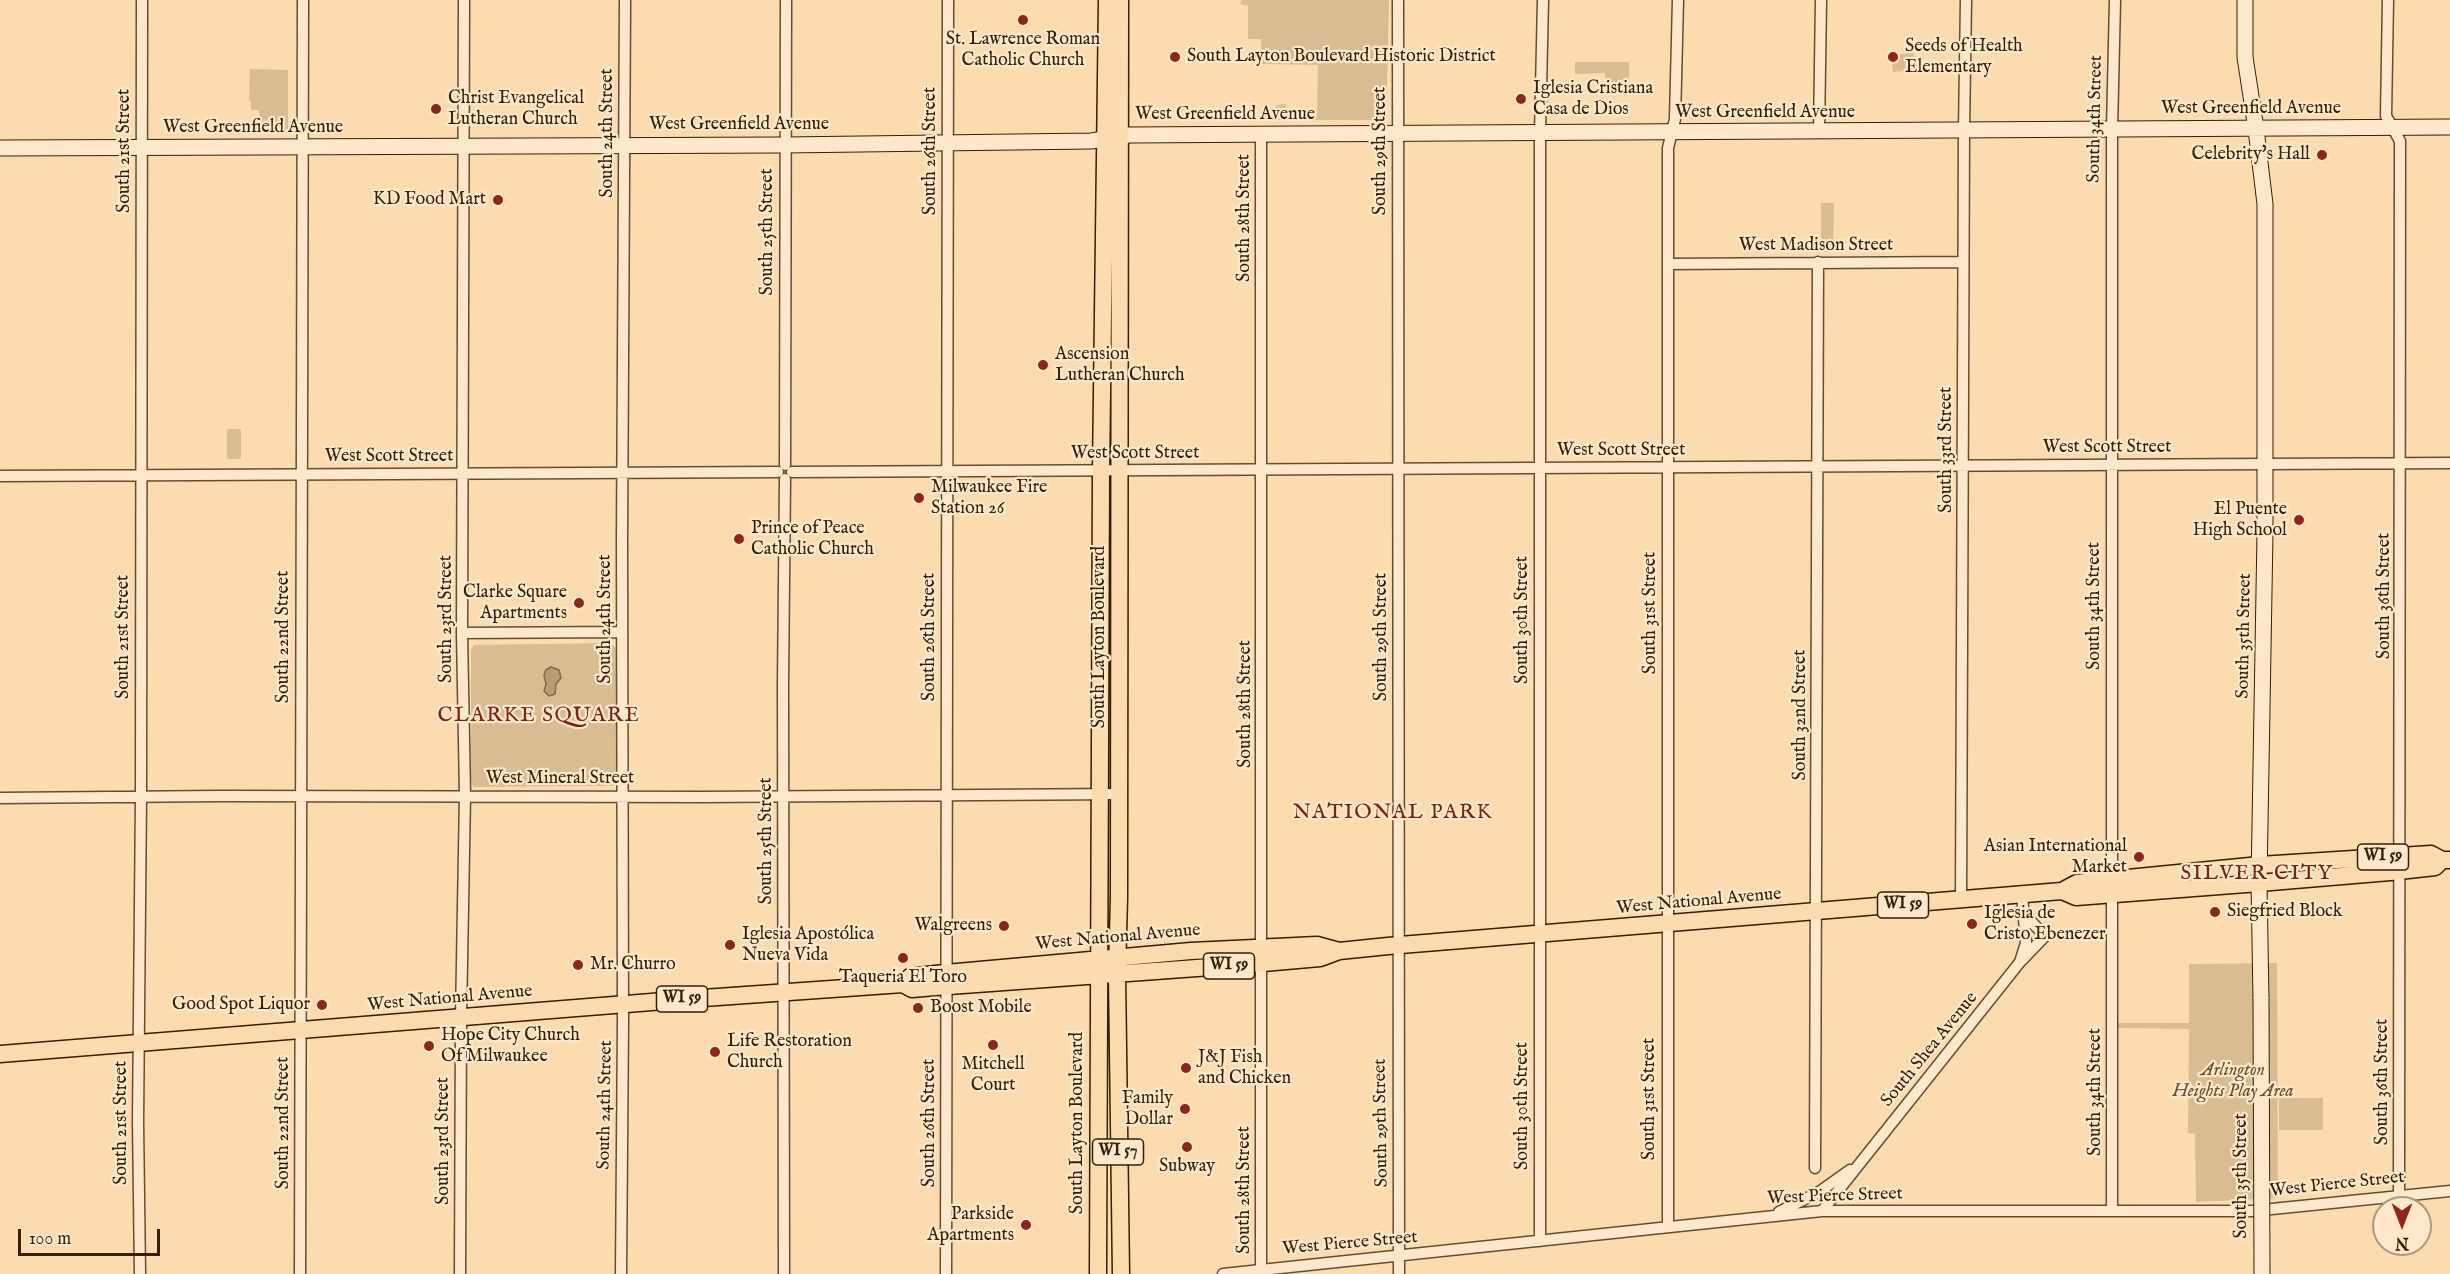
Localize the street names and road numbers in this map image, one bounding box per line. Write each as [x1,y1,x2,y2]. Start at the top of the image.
street label: South 34th Street [2084,55,2108,183]
street label: South 24th Street [597,68,619,198]
street label: South 26th Street [920,87,942,215]
street label: South 29th Street [1370,87,1392,215]
street label: South 21st Street [114,89,136,213]
street label: West Greenfield Avenue [2161,98,2341,120]
street label: West Greenfield Avenue [1675,102,1855,124]
street label: West Greenfield Avenue [1135,104,1315,126]
street label: West Greenfield Avenue [649,114,829,136]
street label: West Greenfield Avenue [163,117,343,139]
street label: South 28th Street [1234,154,1256,282]
street label: South 25th Street [757,168,779,296]
street label: West Madison Street [1739,235,1893,257]
street label: South 33rd Street [1936,387,1958,513]
street label: West Scott Street [2043,437,2171,459]
street label: West Scott Street [1557,440,1685,462]
street label: West Scott Street [1071,443,1199,465]
street label: West Scott Street [325,446,453,468]
street label: South 36th Street [2374,533,2396,659]
street label: South 34th Street [2084,542,2106,670]
street label: South Layton Boulevard [1089,546,1111,728]
street label: South 31st Street [1640,552,1662,674]
street label: South 24th Street [595,554,617,684]
street label: South 23rd Street [436,555,458,683]
street label: South 30th Street [1512,556,1534,684]
street label: South 22nd Street [273,571,295,703]
street label: South 26th Street [919,573,941,701]
street label: South 29th Street [1371,573,1393,701]
street label: South 35th Street [2233,573,2257,699]
street label: South 21st Street [113,575,135,699]
street label: South 28th Street [1235,640,1257,768]
street label: South 32nd Street [1790,650,1812,780]
street label: West Mineral Street [486,768,634,790]
street label: South 25th Street [756,777,778,905]
road number: WI 59 [2358,844,2408,870]
street label: West National Avenue [1616,884,1782,920]
road number: WI 59 [1878,892,1928,918]
street label: West National Avenue [1035,920,1201,956]
road number: WI 59 [1204,953,1254,979]
street label: West National Avenue [367,981,533,1017]
road number: WI 59 [656,986,708,1012]
street label: South Shea Avenue [1877,988,1983,1112]
street label: South 36th Street [2372,1019,2394,1145]
street label: South 34th Street [2085,1028,2107,1156]
street label: South Layton Boulevard [1067,1032,1089,1214]
street label: South 31st Street [1639,1038,1661,1160]
street label: South 24th Street [594,1040,618,1170]
street label: South 30th Street [1512,1042,1534,1170]
street label: South 22nd Street [273,1057,295,1189]
street label: South 26th Street [919,1059,941,1187]
street label: South 29th Street [1370,1059,1394,1187]
street label: South 21st Street [111,1061,133,1185]
street label: South 23rd Street [433,1077,455,1205]
street label: South 35th Street [2231,1113,2253,1239]
street label: South 28th Street [1234,1126,1256,1254]
road number: WI 57 [1092,1139,1144,1165]
street label: West Pierce Street [2268,1167,2406,1203]
street label: West Pierce Street [1767,1184,1903,1210]
street label: West Pierce Street [1282,1227,1418,1261]

